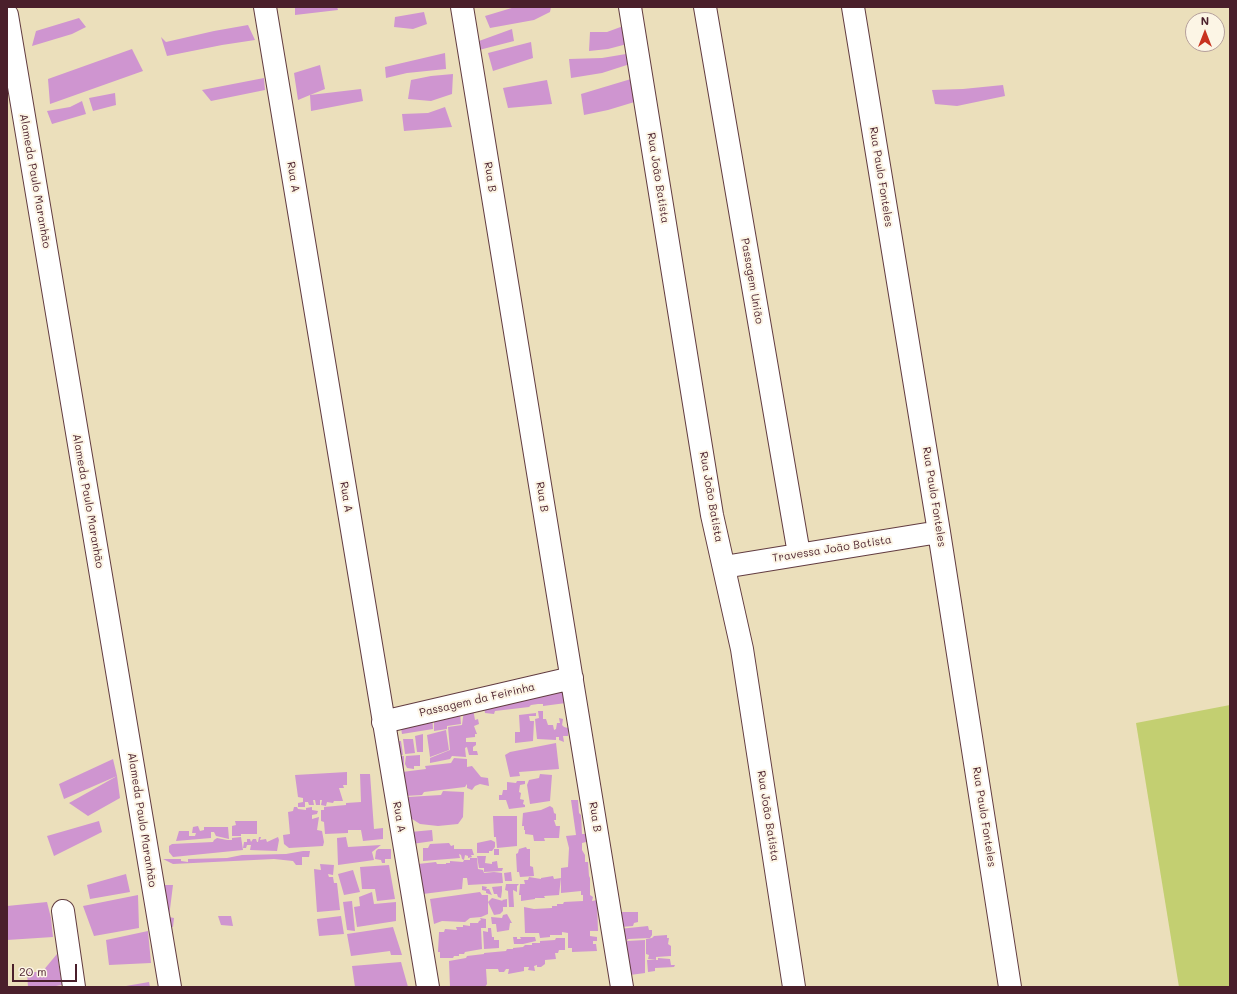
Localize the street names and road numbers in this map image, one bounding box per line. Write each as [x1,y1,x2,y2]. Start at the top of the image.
street label: Alameda Paulo Maranhão [17,113,53,249]
street label: Rua Paulo Fonteles [867,126,895,228]
street label: Rua João Batista [644,132,672,224]
street label: Rua A [284,161,302,193]
street label: Rua B [481,161,499,193]
street label: Passagem União [738,237,766,325]
street label: Alameda Paulo Maranhão [70,433,106,569]
street label: Rua Paulo Fonteles [920,446,948,548]
street label: Rua João Batista [697,451,725,543]
street label: Rua A [337,481,355,513]
street label: Rua B [533,481,551,513]
street label: Travessa João Batista [771,533,893,565]
street label: Passagem da Feirinha [418,680,536,720]
street label: Alameda Paulo Maranhão [125,752,159,888]
street label: Rua Paulo Fonteles [970,766,998,868]
street label: Rua João Batista [754,770,782,862]
street label: Rua A [390,801,408,833]
street label: Rua B [586,801,604,833]

